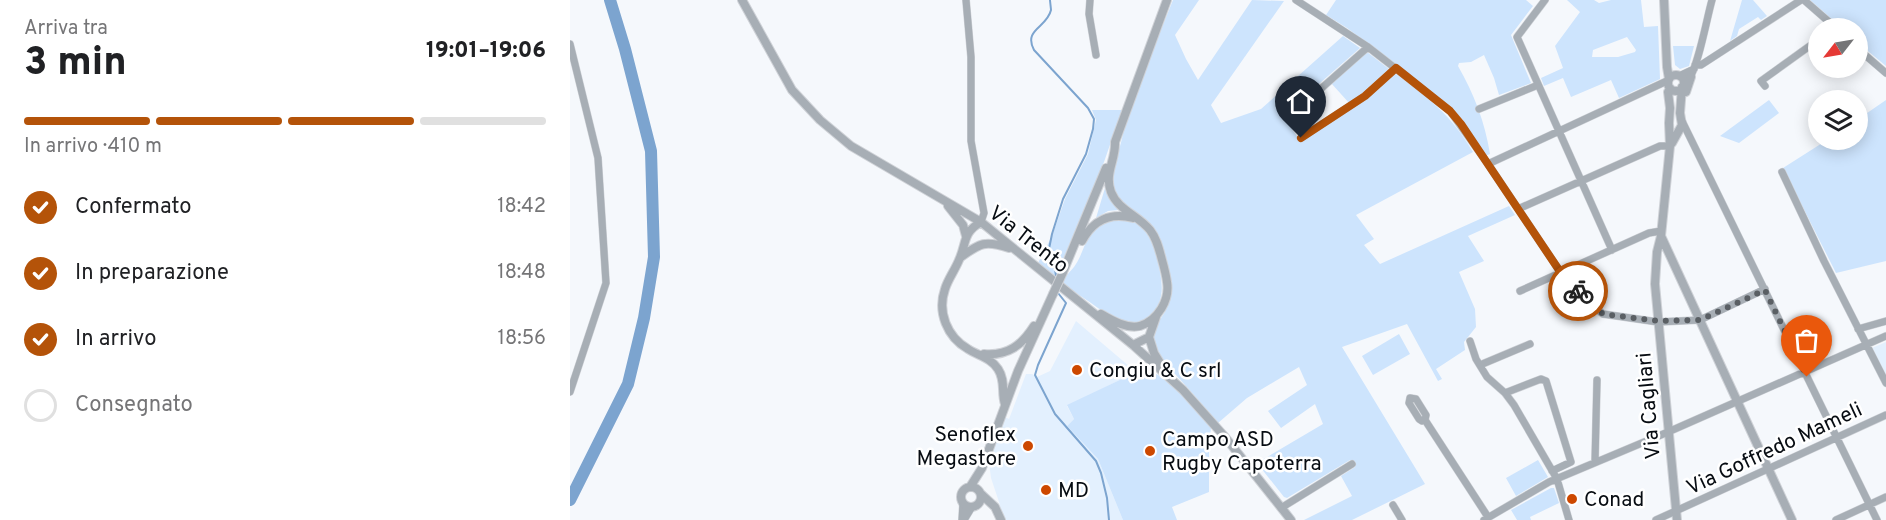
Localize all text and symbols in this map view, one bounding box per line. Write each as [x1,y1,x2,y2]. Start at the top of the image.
text: Arriva tra [24,16,108,42]
north arrow [1808,18,1868,78]
map controls [1808,18,1868,150]
text: 19:01–19:06 [426,38,546,65]
text: 3 min [24,40,127,89]
pin [1275,76,1326,138]
icon: home [1284,85,1317,118]
button: layers [1808,90,1868,150]
text: In arrivo · 410 m [24,134,162,160]
icon: check [24,191,57,224]
text: Confermato [75,194,192,221]
text: 18:42 [497,194,546,220]
street label: Via Trento [982,200,1074,280]
icon: check [24,257,57,290]
text: In preparazione [75,260,229,287]
text: 18:48 [497,260,546,286]
courier [1548,261,1608,321]
icon: bike [1562,275,1595,308]
pin [1781,315,1832,377]
icon: check [24,323,57,356]
icon: bag [1790,324,1823,357]
text: In arrivo [75,326,157,353]
text: 18:56 [497,326,546,352]
street label: Via Cagliari [1631,351,1668,461]
place label: Congiu & C srl [1089,358,1221,385]
marker: Congiu & C srl [1070,363,1084,377]
text: Consegnato [75,392,193,419]
street label: Via Goffredo Mameli [1682,397,1867,502]
place label: Senoflex Megastore [916,422,1016,473]
place label: Campo ASD Rugby Capoterra [1162,427,1322,478]
marker: Senoflex Megastore [1021,439,1035,453]
marker: Campo ASD Rugby Capoterra [1143,444,1157,458]
place label: MD [1058,478,1089,505]
marker: MD [1039,483,1053,497]
place label: Conad [1584,487,1644,514]
marker: Conad [1565,492,1579,506]

